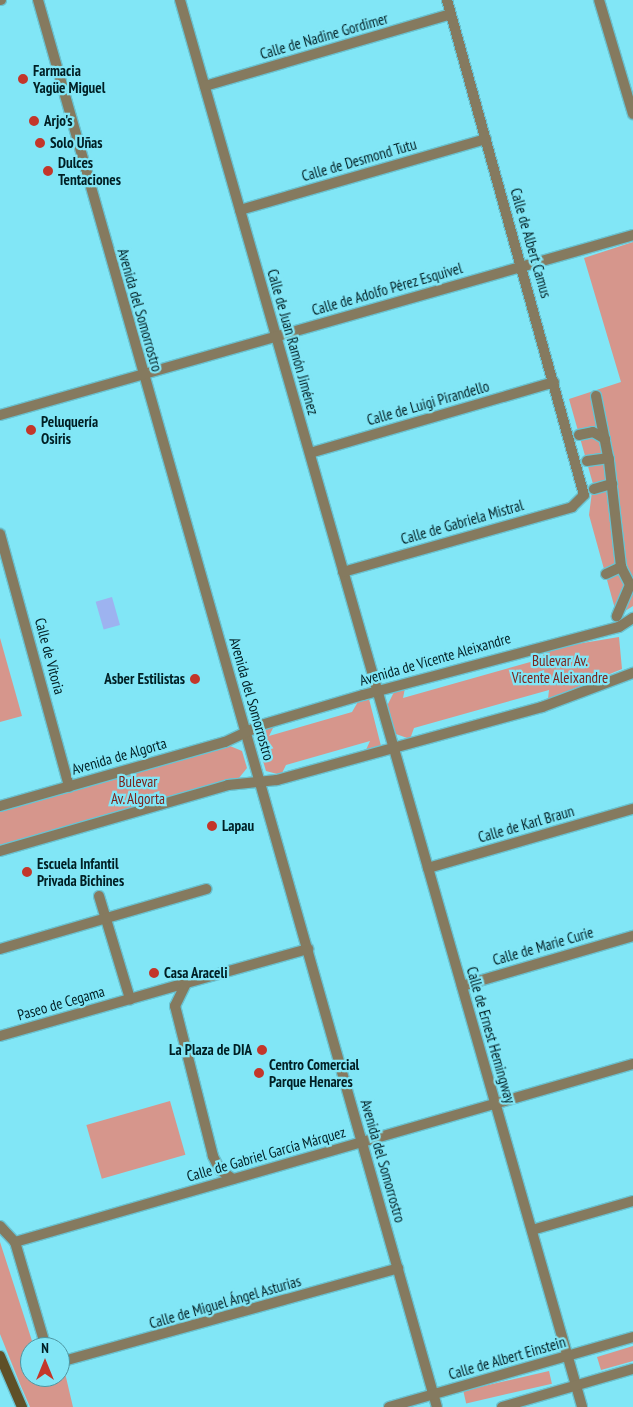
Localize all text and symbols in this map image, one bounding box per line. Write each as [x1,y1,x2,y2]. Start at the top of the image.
street label: Calle de Nadine Gordimer [258,9,390,63]
place label: Farmacia Yagüe Miguel [33,61,105,96]
marker: Farmacia Yagüe Miguel [17,73,29,85]
place label: Arjo's [44,112,73,130]
marker: Arjo's [28,115,40,127]
place label: Solo Uñas [50,134,103,152]
street label: Calle de Desmond Tutu [299,135,419,185]
marker: Solo Uñas [34,137,46,149]
place label: Dulces Tentaciones [58,153,121,188]
marker: Dulces Tentaciones [42,165,54,177]
street label: Calle de Albert Camus [507,186,555,300]
street label: Avenida del Somorrostro [114,246,166,374]
street label: Calle de Adolfo Pérez Esquivel [309,259,465,319]
street label: Calle de Juan Ramón Jiménez [264,267,322,417]
street label: Calle de Luigi Pirandello [365,377,491,429]
place label: Peluquería Osiris [41,412,98,447]
marker: Peluquería Osiris [25,424,37,436]
street label: Calle de Gabriela Mistral [399,496,525,548]
street label: Calle de Vitoria [31,616,69,696]
street label: Avenida de Vicente Aleixandre [357,629,513,689]
street label: Avenida del Somorrostro [226,635,278,763]
park label: Bulevar Av. Vicente Aleixandre [511,651,609,686]
place label: Asber Estilistas [104,670,185,688]
marker: Asber Estilistas [189,673,201,685]
street label: Avenida de Algorta [69,734,169,778]
park label: Bulevar Av. Algorta [110,772,166,807]
street label: Calle de Karl Braun [476,802,576,846]
place label: Lapau [222,817,254,835]
marker: Lapau [206,820,218,832]
place label: Escuela Infantil Privada Bichines [37,854,124,889]
marker: Escuela Infantil Privada Bichines [21,866,33,878]
street label: Calle de Marie Curie [491,923,595,969]
place label: Casa Araceli [164,964,228,982]
street label: Calle de Ernest Hemingway [463,965,519,1105]
marker: Casa Araceli [148,967,160,979]
street label: Paseo de Cegama [15,982,107,1024]
place label: La Plaza de DIA [169,1041,252,1059]
marker: La Plaza de DIA [256,1044,268,1056]
place label: Centro Comercial Parque Henares [269,1055,359,1090]
marker: Centro Comercial Parque Henares [253,1067,265,1079]
street label: Avenida del Somorrostro [357,1097,409,1225]
street label: Calle de Gabriel García Márquez [184,1123,348,1185]
street label: Calle de Miguel Ángel Asturias [147,1272,303,1332]
street label: Calle de Albert Einstein [446,1333,568,1383]
north arrow [20,1337,70,1387]
text: N [41,1339,49,1357]

